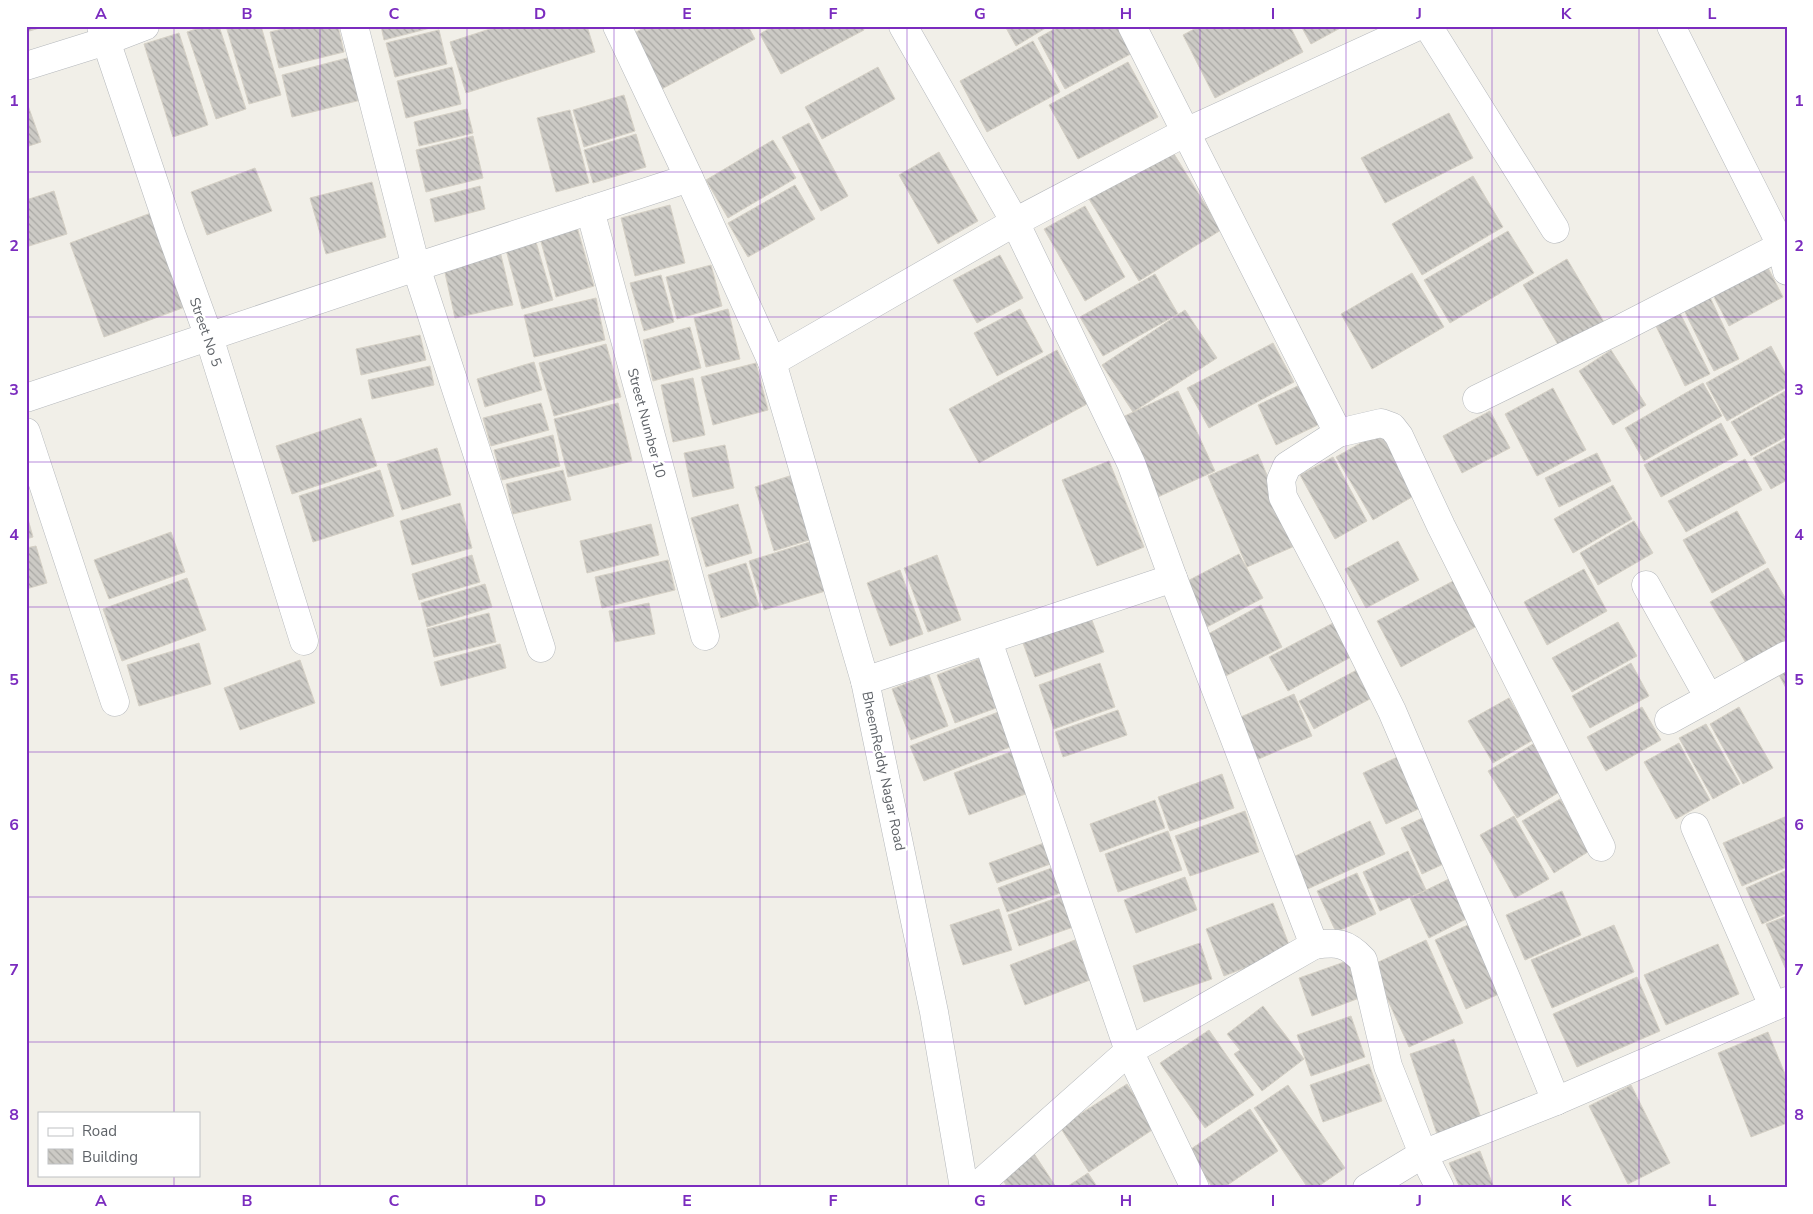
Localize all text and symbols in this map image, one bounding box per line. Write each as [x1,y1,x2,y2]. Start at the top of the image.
text: A [95,3,107,25]
text: B [241,3,253,25]
text: C [389,3,400,25]
text: D [534,3,546,25]
text: E [682,3,692,25]
text: F [829,3,838,25]
text: G [974,3,986,25]
text: H [1120,3,1132,25]
text: I [1271,3,1275,25]
text: J [1415,3,1422,25]
text: K [1561,3,1573,25]
text: L [1708,3,1717,25]
text: 1 [9,90,19,112]
text: 1 [1794,90,1804,112]
text: 2 [9,235,19,257]
text: 2 [1794,235,1804,257]
street label: Street No 5 [185,295,226,369]
street label: Street Number 10 [623,366,670,480]
text: 3 [9,379,19,401]
text: 3 [1794,379,1804,401]
text: 4 [9,524,19,546]
text: 4 [1794,524,1804,546]
text: 5 [9,669,19,691]
text: 5 [1794,669,1804,691]
street label: BheemReddy Nagar Road [857,690,910,853]
text: 6 [9,814,19,836]
text: 6 [1794,814,1804,836]
text: 7 [9,959,19,981]
text: 7 [1794,959,1804,981]
text: 8 [9,1104,19,1126]
text: 8 [1794,1104,1804,1126]
legend [38,1112,200,1176]
text: Road [82,1121,117,1141]
text: Building [82,1147,138,1167]
text: A [95,1190,107,1212]
text: B [241,1190,253,1212]
text: C [389,1190,400,1212]
text: D [534,1190,546,1212]
text: E [682,1190,692,1212]
text: F [829,1190,838,1212]
text: G [974,1190,986,1212]
text: H [1120,1190,1132,1212]
text: I [1271,1190,1275,1212]
text: J [1415,1190,1422,1212]
text: K [1561,1190,1573,1212]
text: L [1708,1190,1717,1212]

